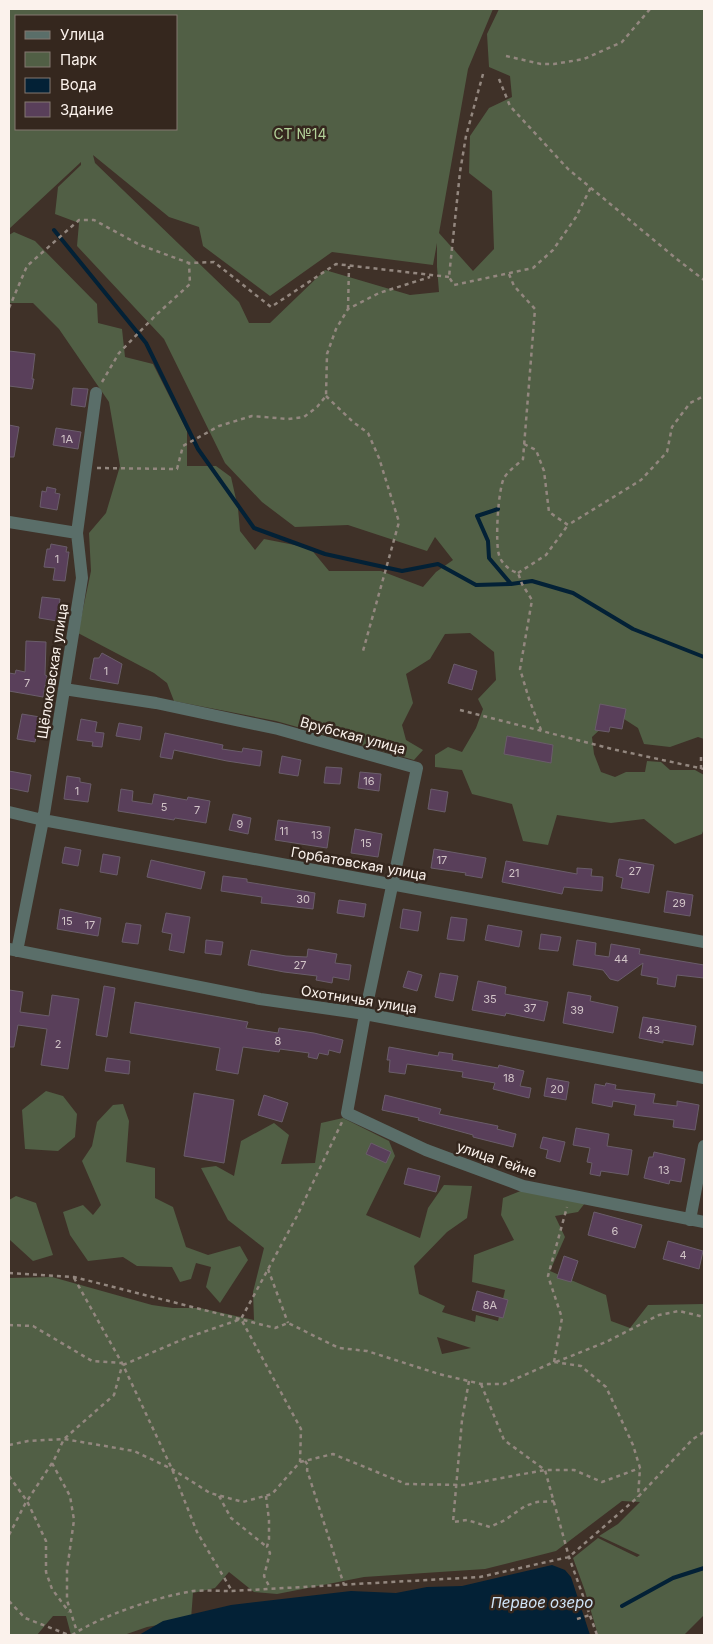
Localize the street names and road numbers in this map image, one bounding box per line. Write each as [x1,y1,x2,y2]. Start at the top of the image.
street label: Щёлоковская улица [33,602,71,740]
street label: Врубская улица [298,713,408,757]
street label: Горбатовская улица [290,843,428,883]
street label: Охотничья улица [300,981,418,1017]
street label: улица Гейне [455,1137,539,1181]

